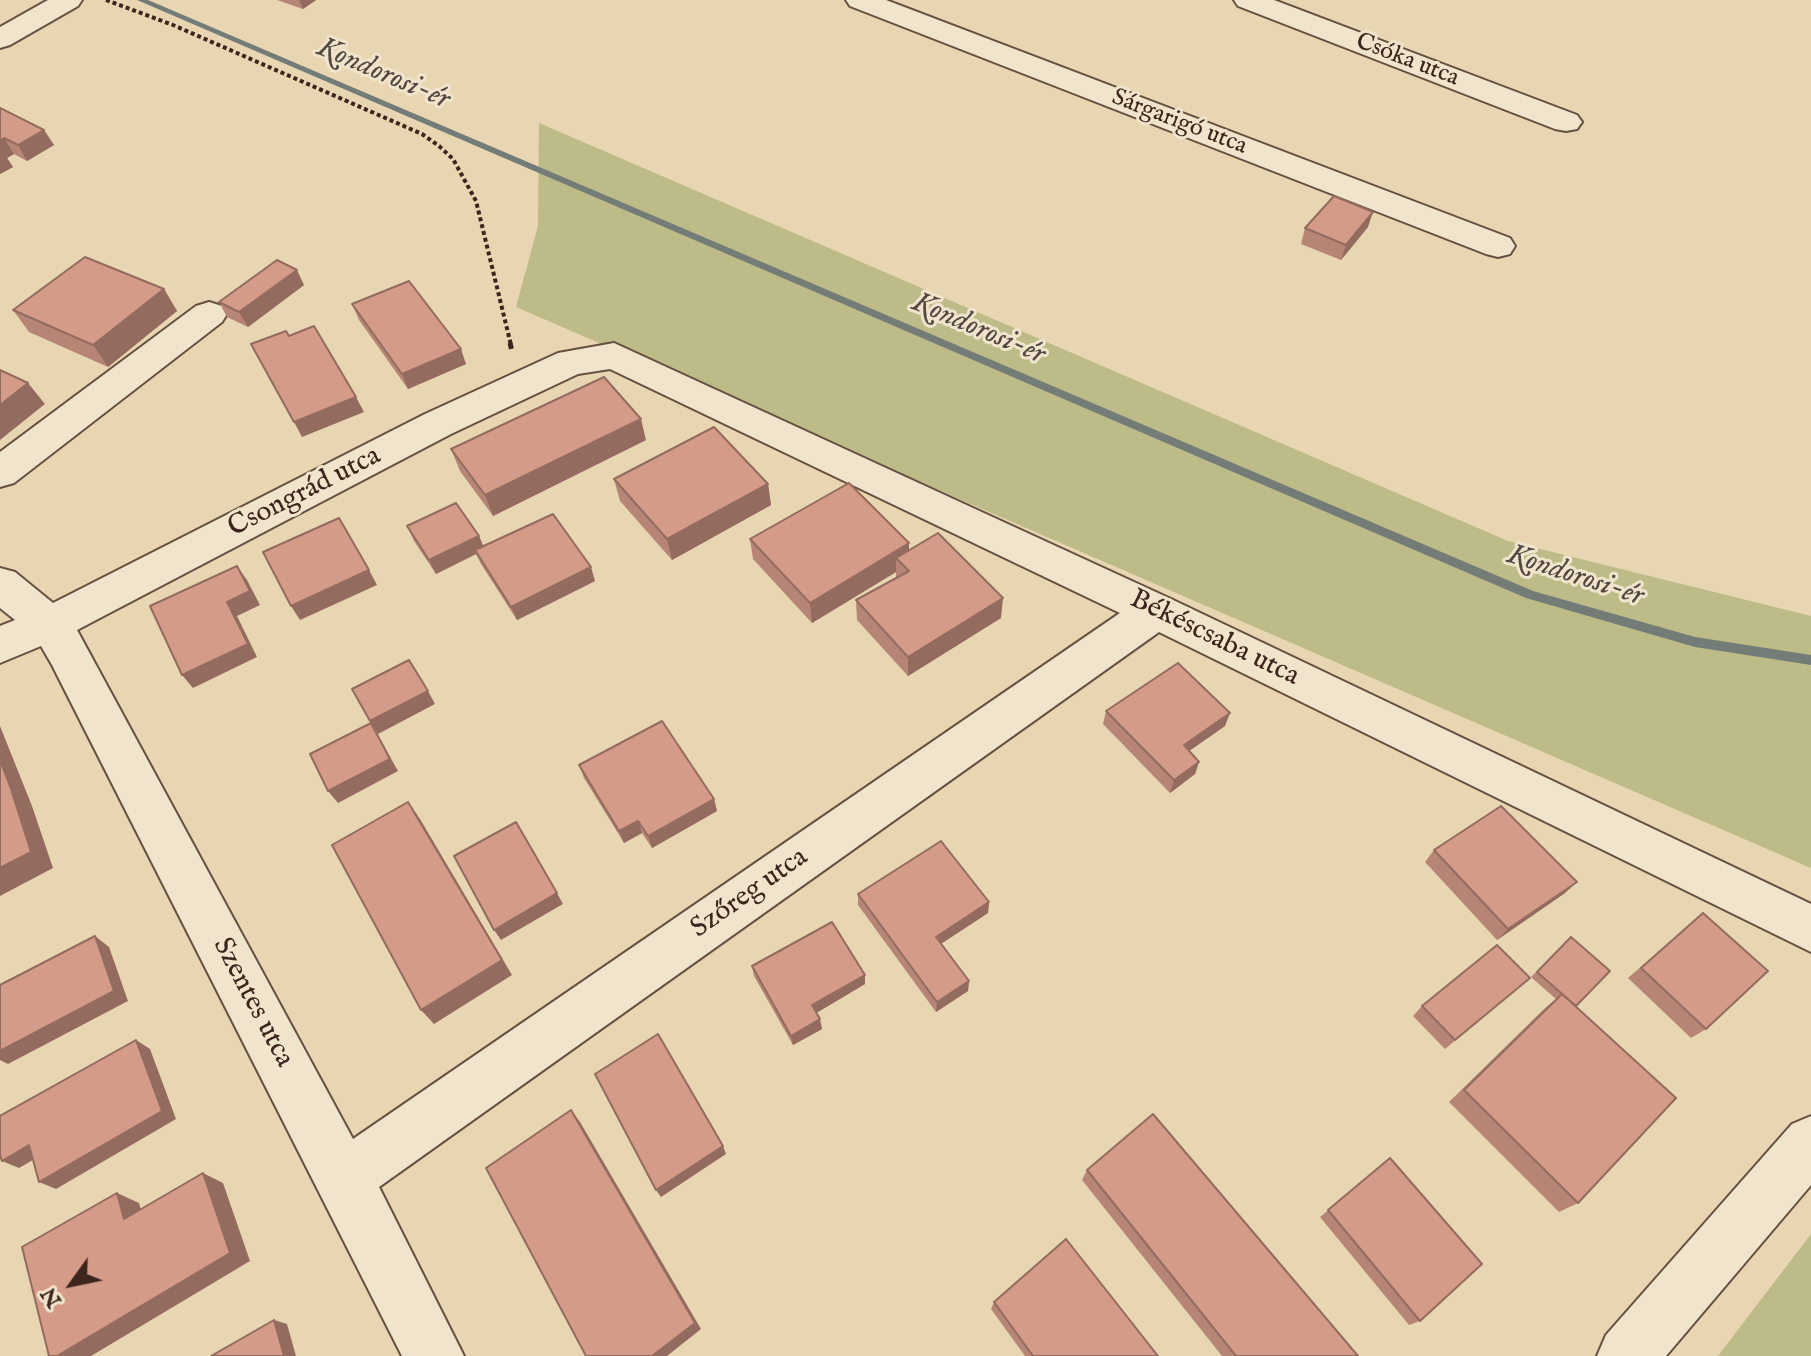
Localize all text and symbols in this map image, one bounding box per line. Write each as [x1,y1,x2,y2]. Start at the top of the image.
street label: Csóka utca [1351,28,1463,94]
water label: Kondorosi-ér [311,31,455,119]
street label: Sárgarigó utca [1107,84,1251,162]
water label: Kondorosi-ér [906,286,1050,374]
street label: Csongrád utca [223,440,387,546]
water label: Kondorosi-ér [1502,538,1648,616]
street label: Békéscsaba utca [1124,584,1304,694]
street label: Szőreg utca [685,842,815,946]
street label: Szentes utca [204,933,300,1073]
north arrow [32,1244,112,1324]
text: N [35,1281,69,1313]

